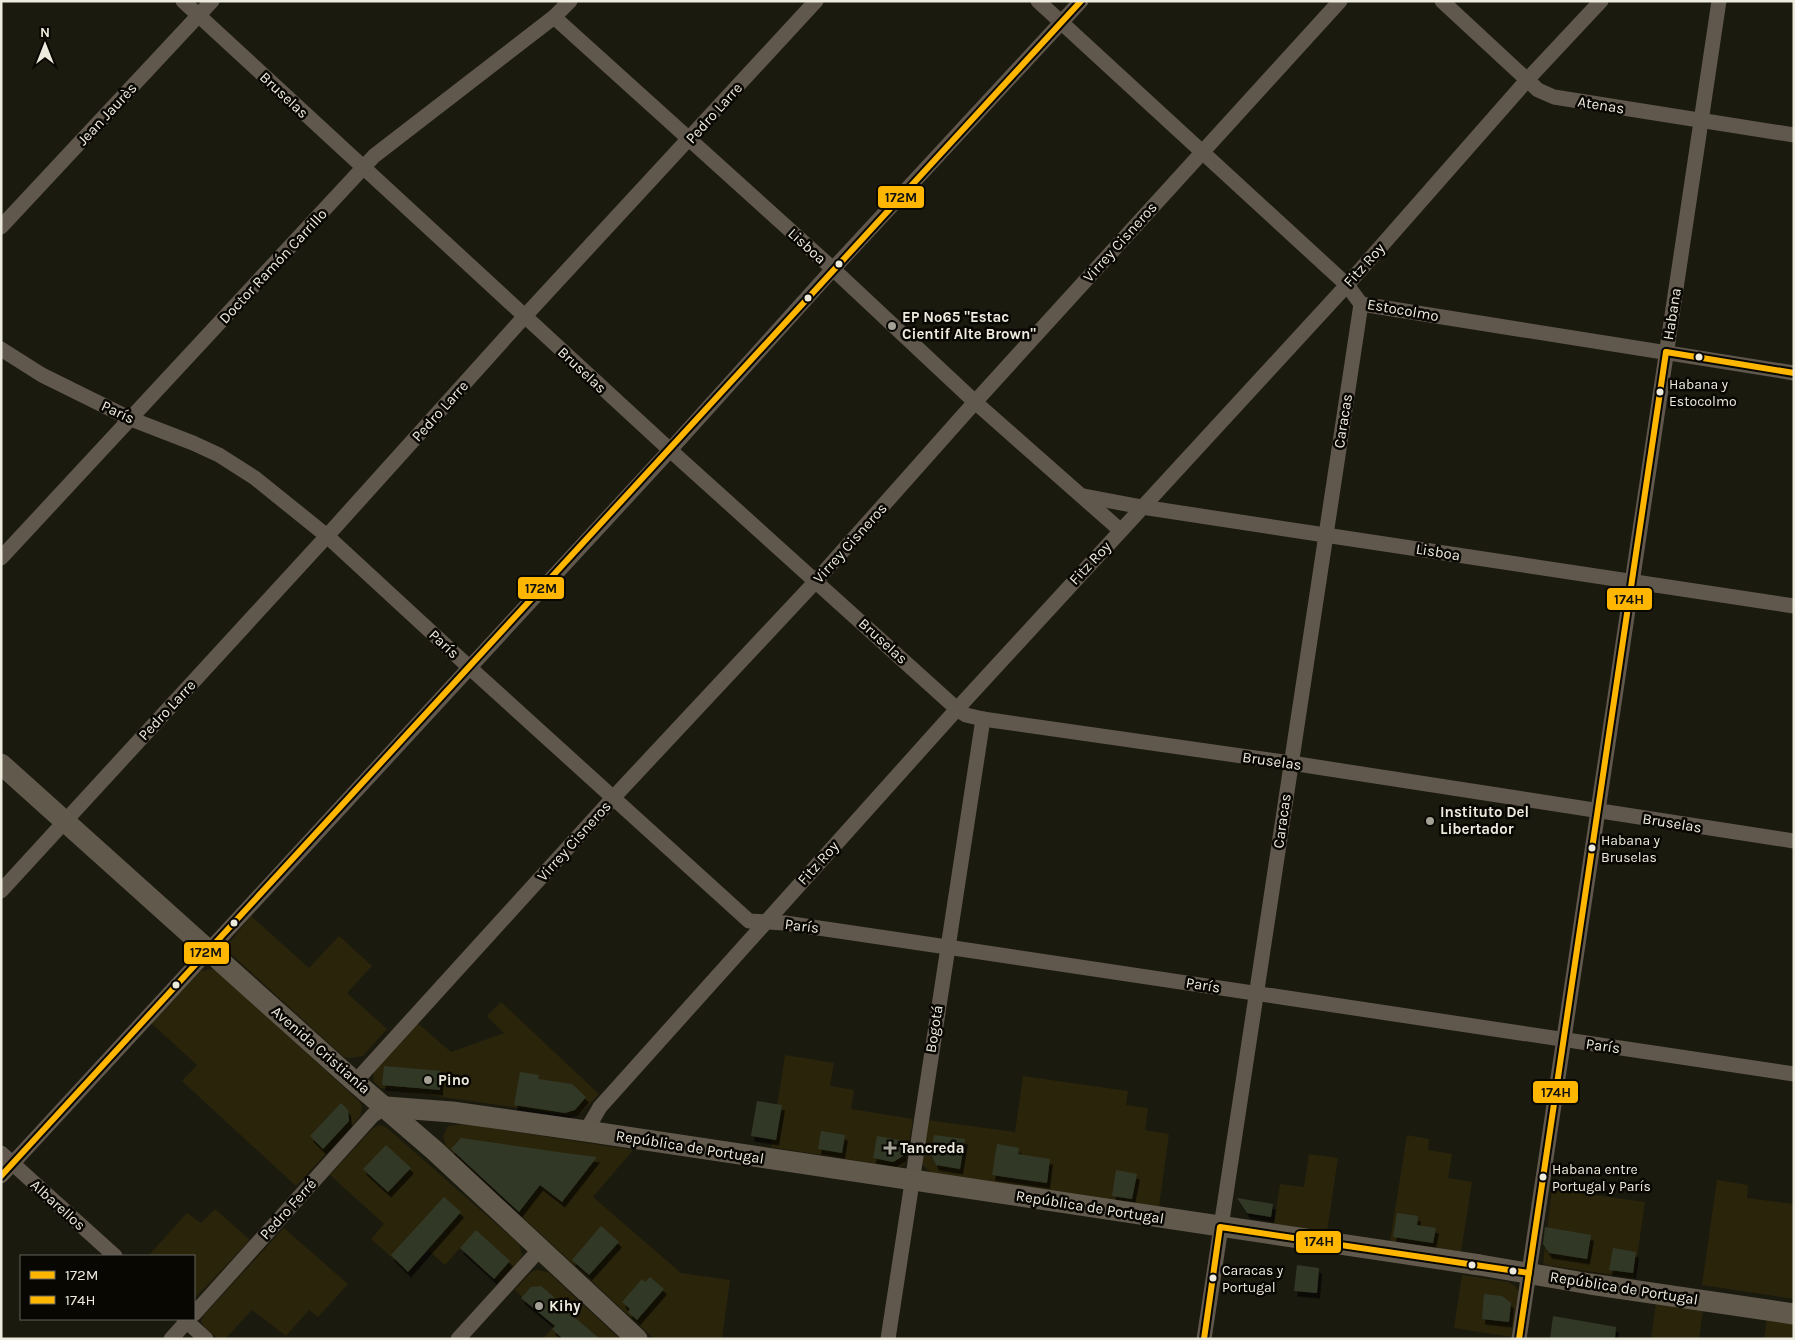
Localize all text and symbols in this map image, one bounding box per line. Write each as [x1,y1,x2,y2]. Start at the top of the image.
north arrow [20,20,70,70]
text: N [40,24,50,41]
street label: Bruselas [256,68,312,122]
street label: Jean Jaurès [73,79,141,149]
street label: Pedro Larre [682,79,746,147]
street label: Atenas [1576,92,1626,118]
line badge: 172M [877,185,925,209]
text: 172M [885,189,917,206]
street label: Virrey Cisneros [1079,198,1161,286]
street label: Doctor Ramón Carrillo [215,205,331,327]
street label: Lisboa [784,224,830,268]
street label: Fitz Roy [1340,239,1388,291]
unlabelled marker [834,259,844,269]
street label: Habana [1659,287,1685,341]
unlabelled marker [803,293,813,303]
street label: Estocolmo [1366,295,1440,325]
place label: EP Nº65 "Estac Cientif Alte Brown" [902,308,1036,343]
marker: EP Nº65 "Estac Cientif Alte Brown" [886,320,898,332]
street label: Bruselas [554,343,610,397]
unlabelled marker [1694,352,1704,362]
place label: Habana y Estocolmo [1669,376,1737,410]
street label: Pedro Larre [408,377,472,445]
marker: Habana y Estocolmo [1655,387,1665,397]
street label: Caracas [1330,392,1356,450]
street label: París [99,397,137,427]
street label: Virrey Cisneros [809,499,891,587]
street label: Fitz Roy [1065,537,1115,589]
street label: Lisboa [1415,540,1461,564]
line badge: 172M [517,576,565,600]
text: 172M [525,580,557,597]
line badge: 174H [1606,587,1653,611]
text: 174H [1614,591,1644,608]
street label: Bruselas [855,614,911,668]
street label: París [425,626,463,662]
street label: Pedro Larre [135,676,199,744]
street label: Bruselas [1241,748,1303,774]
street label: Caracas [1269,793,1295,849]
street label: Virrey Cisneros [533,797,615,885]
place label: Instituto Del Libertador [1440,803,1529,838]
street label: Bruselas [1641,809,1703,837]
marker: Instituto Del Libertador [1424,815,1436,827]
place label: Habana y Bruselas [1601,832,1661,866]
street label: Fitz Roy [794,837,842,889]
marker: Habana y Bruselas [1587,843,1597,853]
street label: París [784,915,820,937]
unlabelled marker [229,918,239,928]
line badge: 172M [183,941,230,965]
text: 172M [190,944,222,961]
street label: París [1185,973,1221,997]
unlabelled marker [171,980,181,990]
street label: Avenida Cristianía [268,1002,374,1098]
street label: Bogotá [921,1004,947,1054]
street label: París [1585,1035,1621,1057]
place label: Pino [438,1071,469,1089]
marker: Pino [422,1074,434,1086]
line badge: 174H [1532,1080,1579,1104]
text: 174H [1541,1084,1571,1101]
street label: República de Portugal [615,1126,765,1168]
place label: Tancreda [900,1139,964,1157]
marker: Tancreda [884,1142,896,1154]
place label: Habana entre Portugal y París [1552,1161,1651,1195]
marker: Habana entre Portugal y París [1538,1172,1548,1182]
street label: Pedro Ferré [256,1175,320,1243]
street label: Albarellos [27,1176,89,1234]
street label: República de Portugal [1015,1186,1165,1228]
line badge: 174H [1295,1230,1342,1254]
text: 174H [1304,1233,1334,1250]
legend [20,1255,195,1320]
unlabelled marker [1467,1260,1477,1270]
place label: Caracas y Portugal [1222,1262,1284,1296]
text: 172M [65,1266,98,1284]
unlabelled marker [1508,1266,1518,1276]
street label: República de Portugal [1549,1267,1699,1309]
marker: Caracas y Portugal [1208,1273,1218,1283]
text: 174H [65,1291,95,1309]
place label: Kihy [549,1297,581,1315]
marker: Kihy [533,1300,545,1312]

